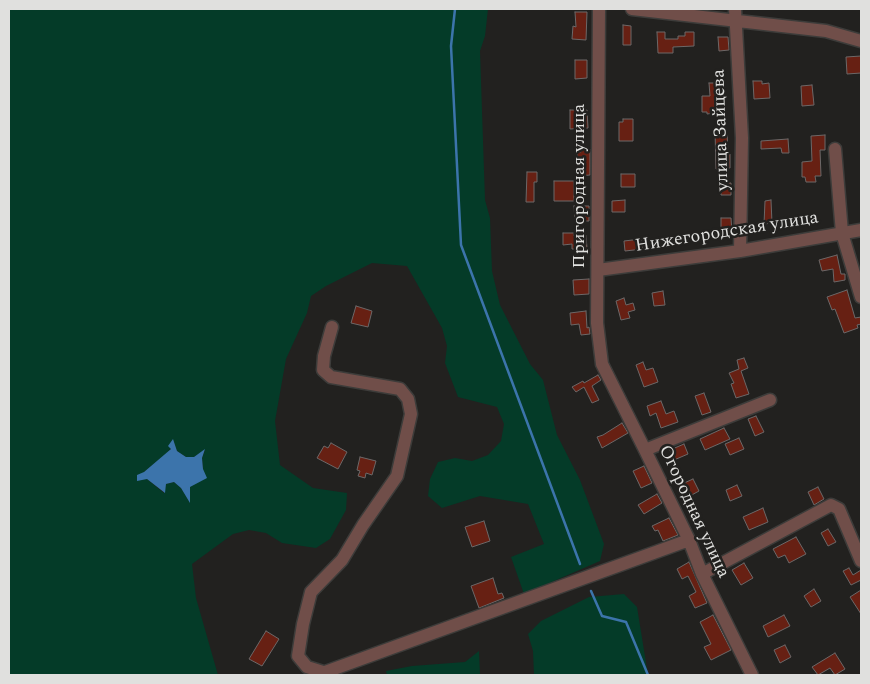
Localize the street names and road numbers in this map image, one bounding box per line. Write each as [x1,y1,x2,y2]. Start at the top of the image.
street label: улица Зайцева [709,69,735,191]
street label: Пригородная улица [569,104,591,268]
street label: Нижегородская улица [634,208,820,258]
street label: Огородная улица [653,442,733,582]

